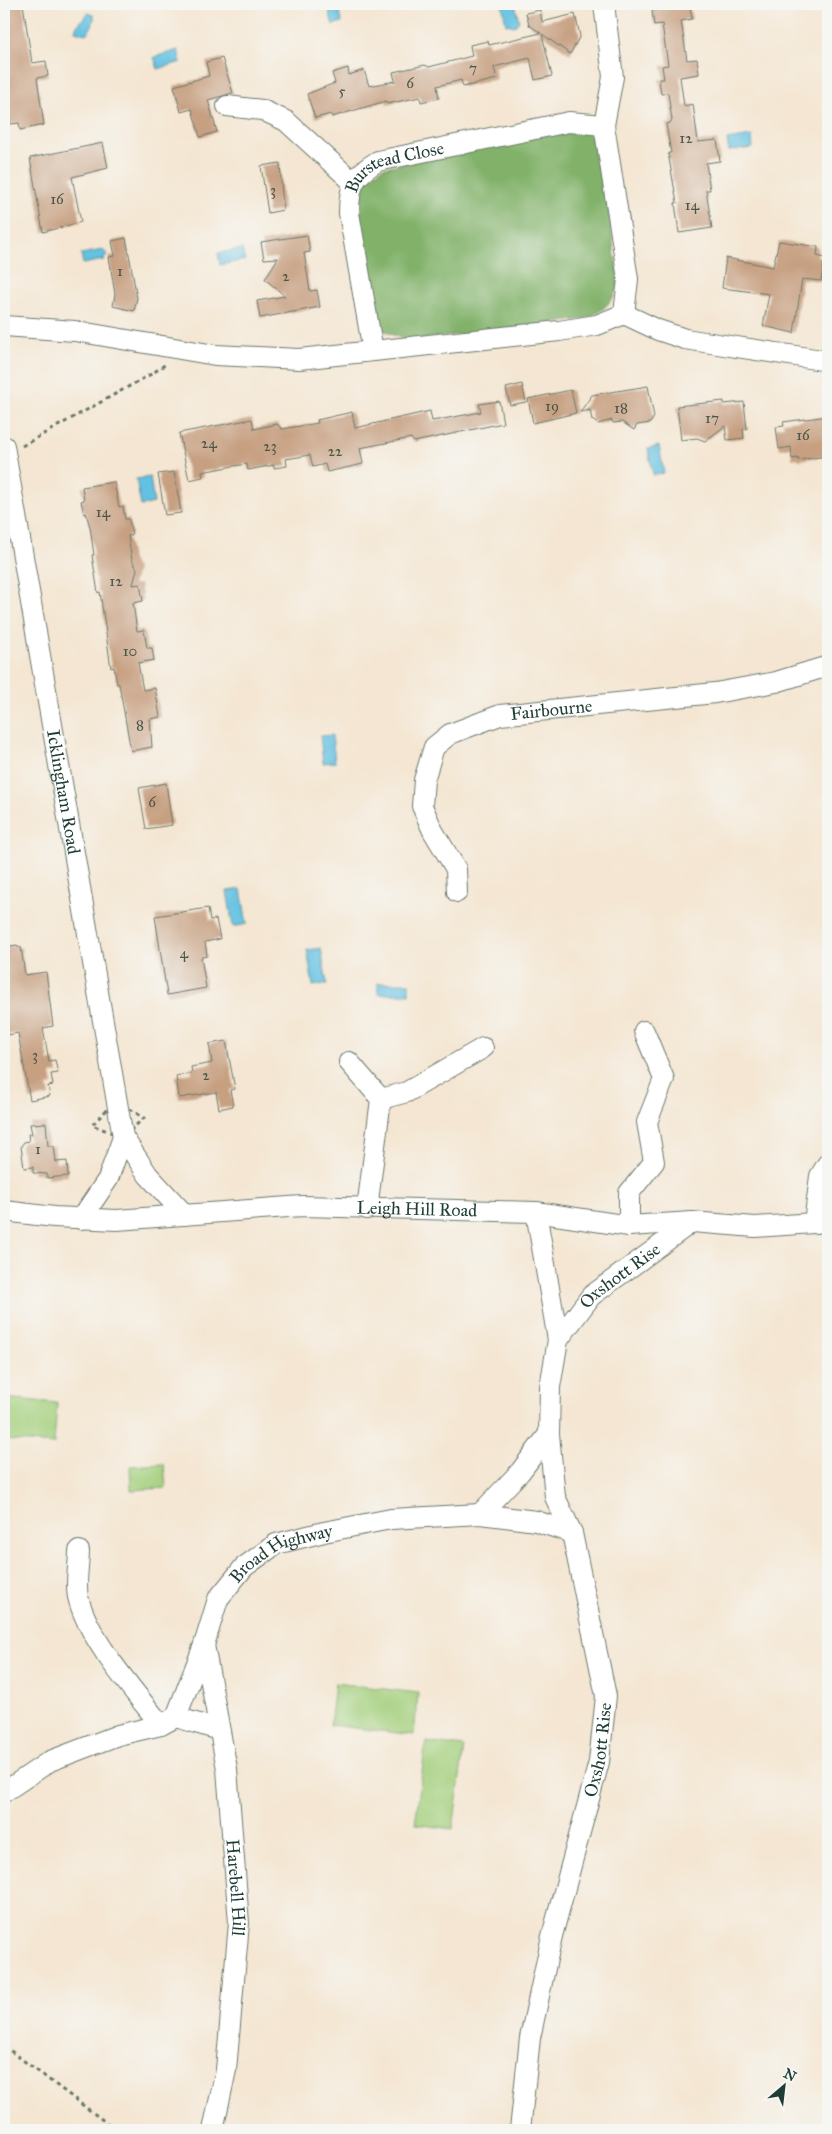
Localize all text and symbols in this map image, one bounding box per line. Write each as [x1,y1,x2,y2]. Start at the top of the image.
house number: 7 [469,59,477,77]
house number: 6 [406,74,415,92]
house number: 5 [339,82,346,100]
house number: 12 [679,129,693,147]
street label: Burstead Close [340,137,446,196]
house number: 3 [270,181,276,199]
house number: 16 [50,190,65,208]
house number: 14 [685,196,700,214]
house number: 1 [117,262,123,280]
house number: 2 [282,267,290,285]
house number: 19 [545,397,559,415]
house number: 18 [614,399,628,417]
house number: 17 [705,409,719,427]
house number: 16 [796,426,811,444]
house number: 24 [201,434,218,452]
house number: 23 [263,437,277,455]
house number: 22 [328,442,343,460]
house number: 14 [96,503,111,521]
house number: 12 [109,572,123,590]
house number: 10 [123,642,137,660]
street label: Fairbourne [509,695,593,725]
house number: 8 [136,716,144,734]
street label: Icklingham Road [42,728,85,856]
house number: 6 [148,793,157,811]
house number: 4 [180,944,189,962]
house number: 3 [32,1046,38,1064]
house number: 2 [202,1066,210,1084]
house number: 1 [35,1140,41,1158]
street label: Leigh Hill Road [356,1196,478,1221]
street label: Oxshott Rise [575,1238,665,1313]
street label: Broad Highway [225,1519,335,1587]
street label: Oxshott Rise [579,1701,616,1800]
street label: Harebell Hill [221,1838,250,1937]
north arrow [760,2062,810,2112]
text: N [781,2065,799,2085]

